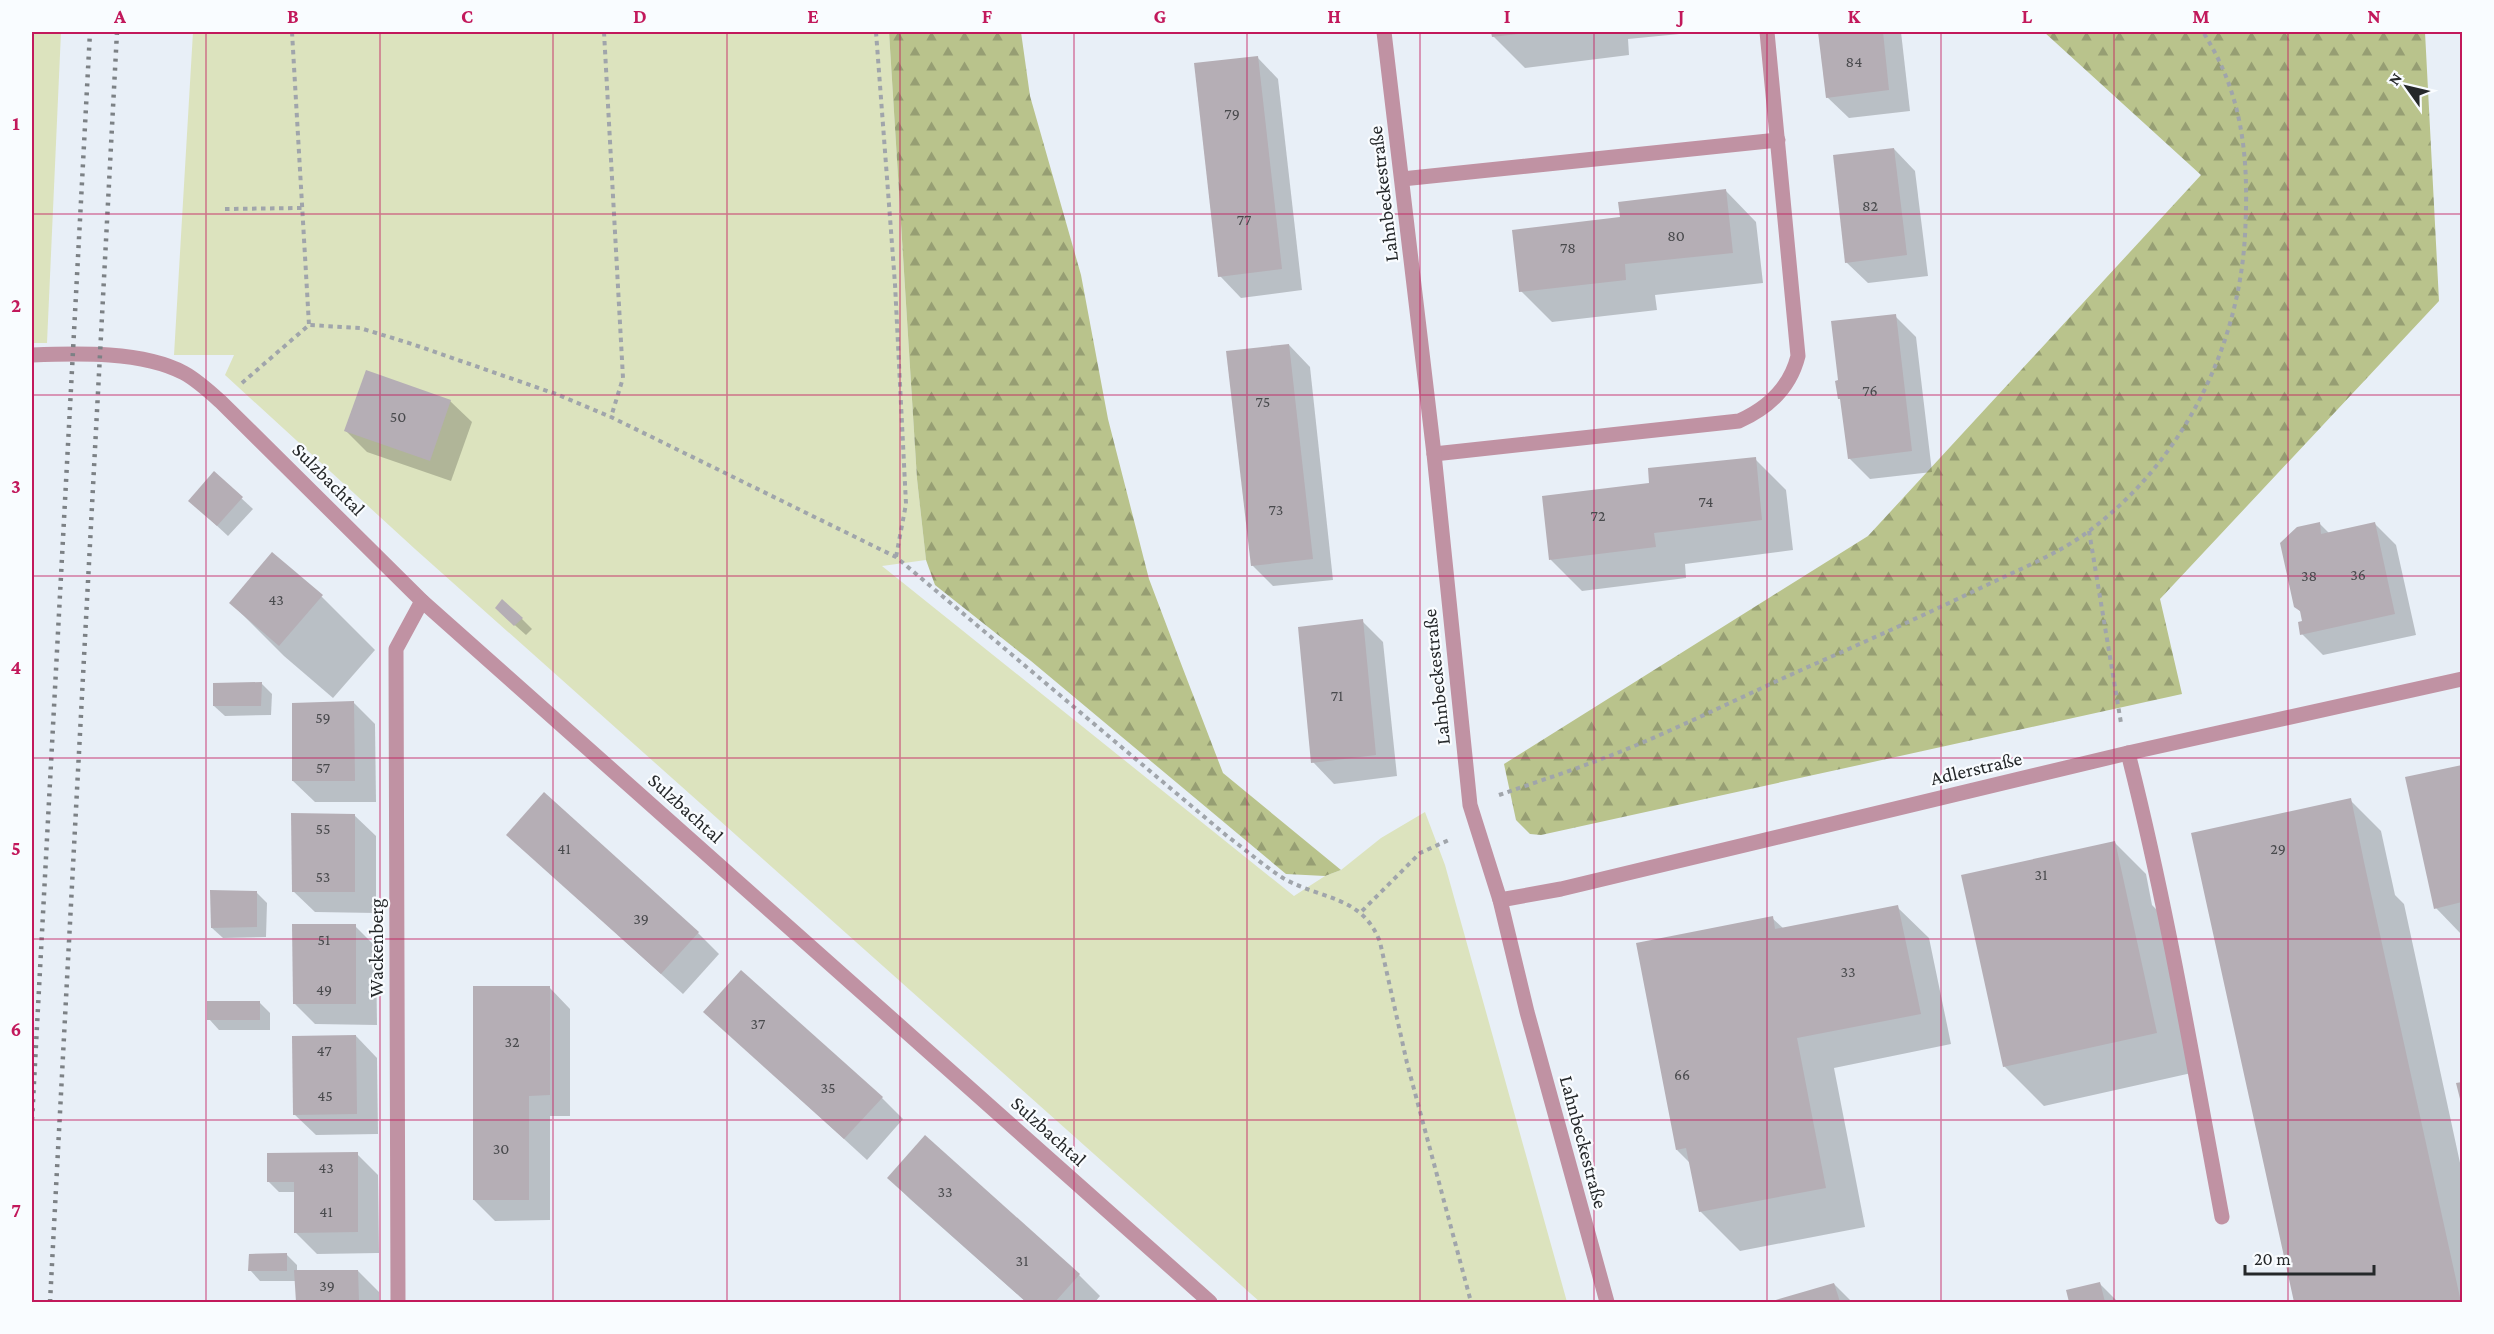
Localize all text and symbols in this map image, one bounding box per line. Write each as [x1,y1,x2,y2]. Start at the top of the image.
text: A [113,5,127,27]
text: B [287,5,299,27]
text: C [461,5,473,27]
text: D [633,5,647,27]
text: E [807,5,819,27]
text: F [982,5,993,27]
text: G [1154,5,1167,27]
text: H [1327,5,1341,27]
text: I [1504,5,1511,27]
text: J [1676,5,1685,27]
text: K [1848,5,1862,27]
text: L [2022,5,2033,27]
text: M [2192,5,2210,27]
text: N [2367,5,2381,27]
house number: 84 [1846,53,1862,70]
north arrow [2377,57,2437,117]
text: N [2385,70,2405,88]
house number: 79 [1224,105,1240,122]
text: 1 [12,112,20,134]
street label: Lahnbeckestraße [1364,125,1402,263]
house number: 82 [1862,197,1878,214]
house number: 77 [1237,211,1252,228]
house number: 80 [1667,227,1685,244]
house number: 78 [1560,239,1576,256]
text: 2 [11,294,21,316]
house number: 76 [1862,382,1878,399]
house number: 75 [1256,393,1270,410]
house number: 50 [390,408,406,425]
street label: Sulzbachtal [288,438,370,520]
text: 3 [11,475,21,497]
house number: 74 [1698,493,1714,510]
house number: 73 [1269,501,1283,518]
house number: 72 [1591,507,1606,524]
house number: 36 [2350,566,2366,583]
house number: 38 [2301,567,2317,584]
house number: 43 [268,591,284,608]
street label: Lahnbeckestraße [1418,608,1454,746]
text: 4 [11,656,22,678]
house number: 71 [1331,687,1343,704]
house number: 59 [315,709,331,726]
street label: Adlerstraße [1928,747,2024,789]
house number: 57 [316,759,331,776]
street label: Sulzbachtal [644,769,728,847]
house number: 55 [316,820,330,837]
text: 5 [11,837,21,859]
house number: 41 [557,840,571,857]
house number: 29 [2270,840,2286,857]
house number: 31 [2035,866,2047,883]
house number: 53 [316,868,330,885]
street label: Wackenberg [365,898,388,998]
house number: 39 [633,910,649,927]
house number: 51 [318,931,330,948]
house number: 33 [1840,963,1856,980]
house number: 49 [316,981,332,998]
house number: 37 [751,1015,766,1032]
text: 6 [11,1018,21,1040]
house number: 32 [504,1033,520,1050]
house number: 47 [316,1042,332,1059]
house number: 66 [1674,1066,1690,1083]
street label: Lahnbeckestraße [1556,1073,1612,1211]
house number: 35 [820,1079,836,1096]
house number: 45 [317,1087,333,1104]
street label: Sulzbachtal [1007,1092,1091,1170]
house number: 30 [493,1140,509,1157]
house number: 43 [318,1159,334,1176]
house number: 33 [937,1183,953,1200]
text: 7 [11,1199,21,1221]
house number: 41 [319,1203,333,1220]
scale bar [2245,1238,2374,1276]
text: 20 m [2254,1249,2291,1269]
house number: 31 [1016,1252,1028,1269]
house number: 39 [319,1277,335,1294]

